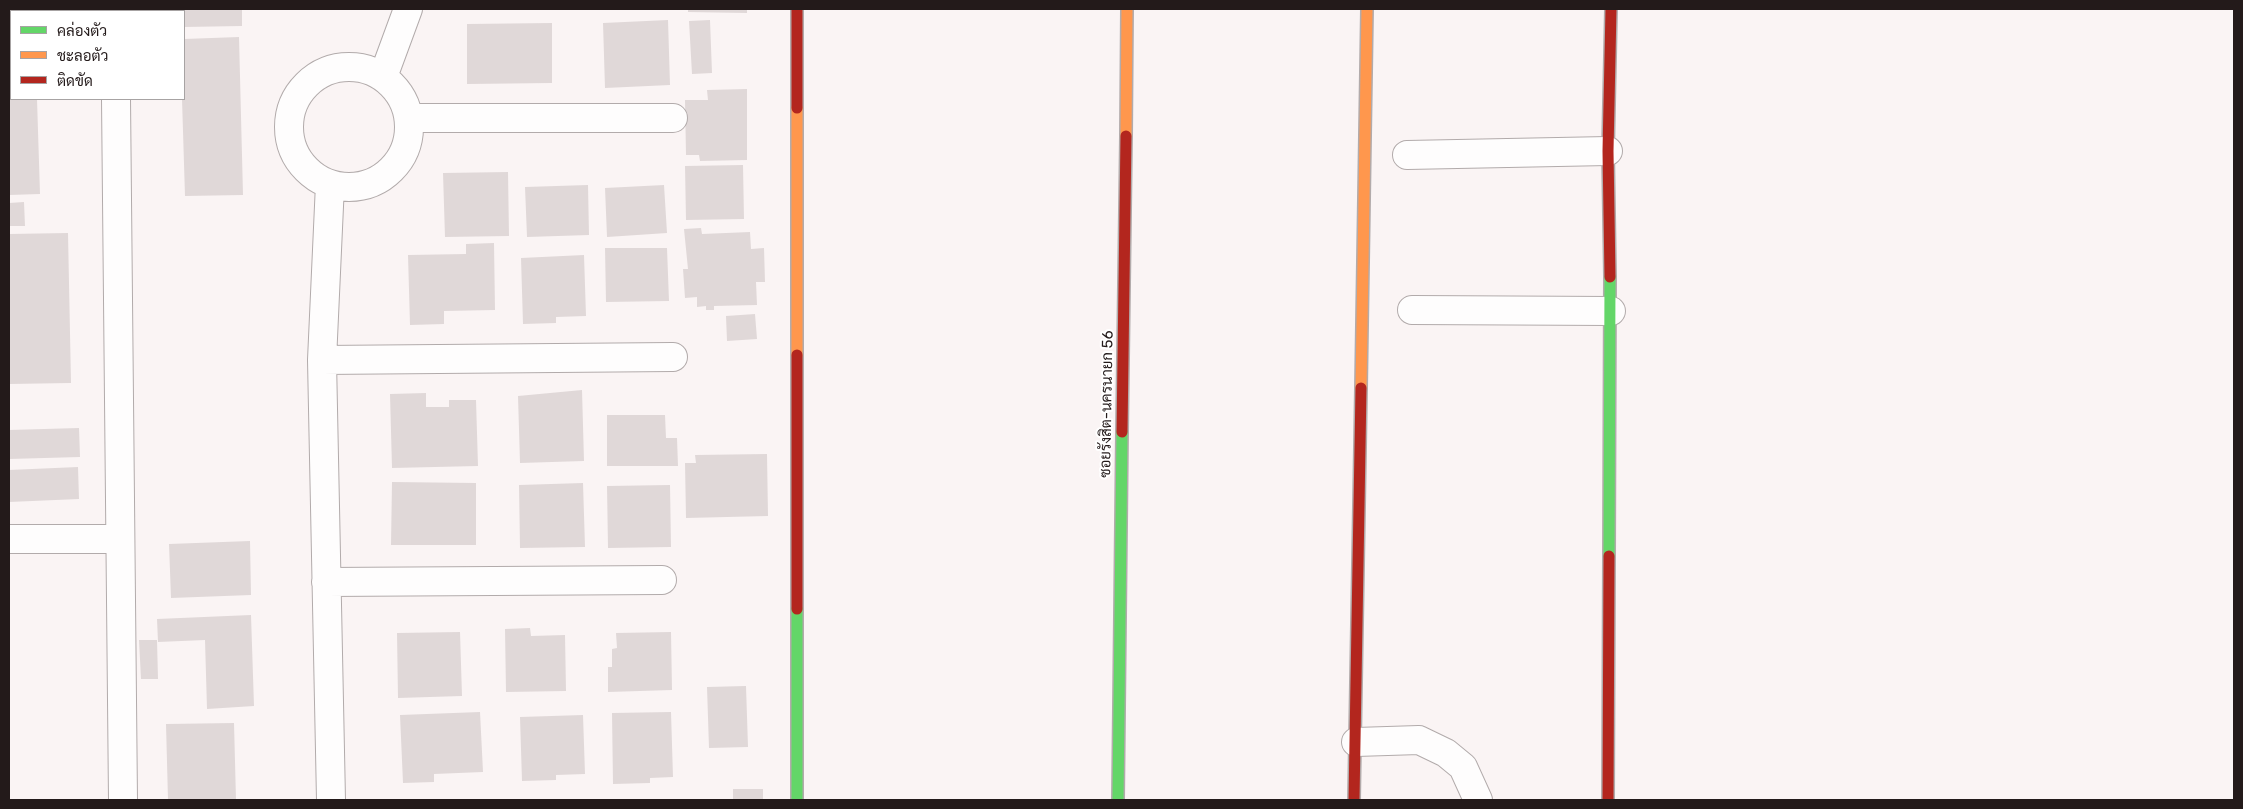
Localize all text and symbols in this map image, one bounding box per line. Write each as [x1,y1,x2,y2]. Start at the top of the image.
legend [10,10,185,100]
text: คล่องตัว [57,22,107,40]
text: ชะลอตัว [57,47,108,65]
text: ติดขัด [57,72,93,90]
street label: ซอยรังสิต-นครนายก 56 [1097,330,1117,478]

